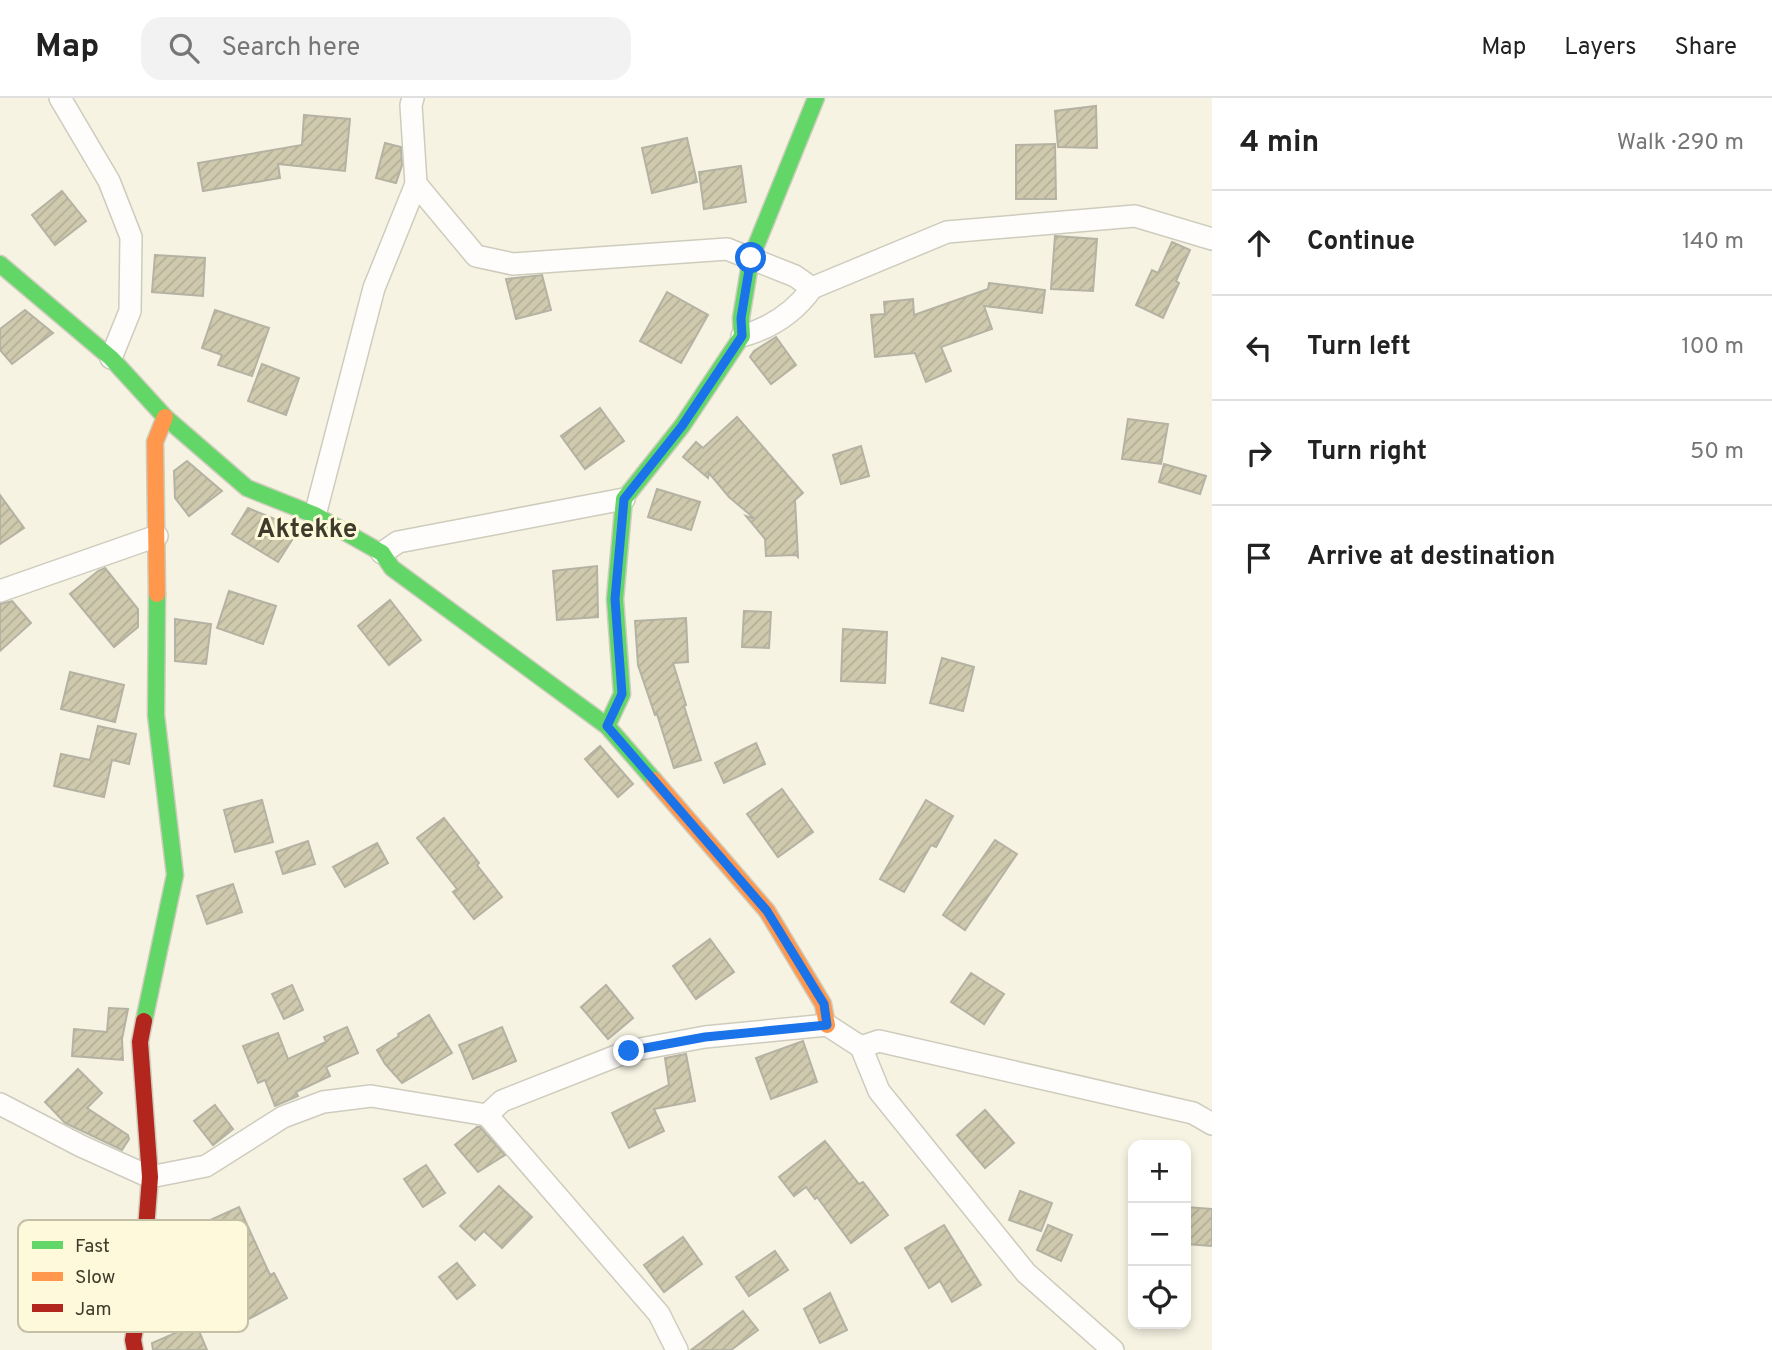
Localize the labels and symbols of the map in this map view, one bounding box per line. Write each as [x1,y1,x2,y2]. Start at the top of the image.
route start [735,242,766,273]
district label: Aktekke [257,514,357,547]
route end [613,1035,644,1066]
legend [18,1220,248,1332]
text: Fast [75,1235,110,1259]
text: Slow [75,1266,115,1290]
text: Jam [75,1298,112,1322]

